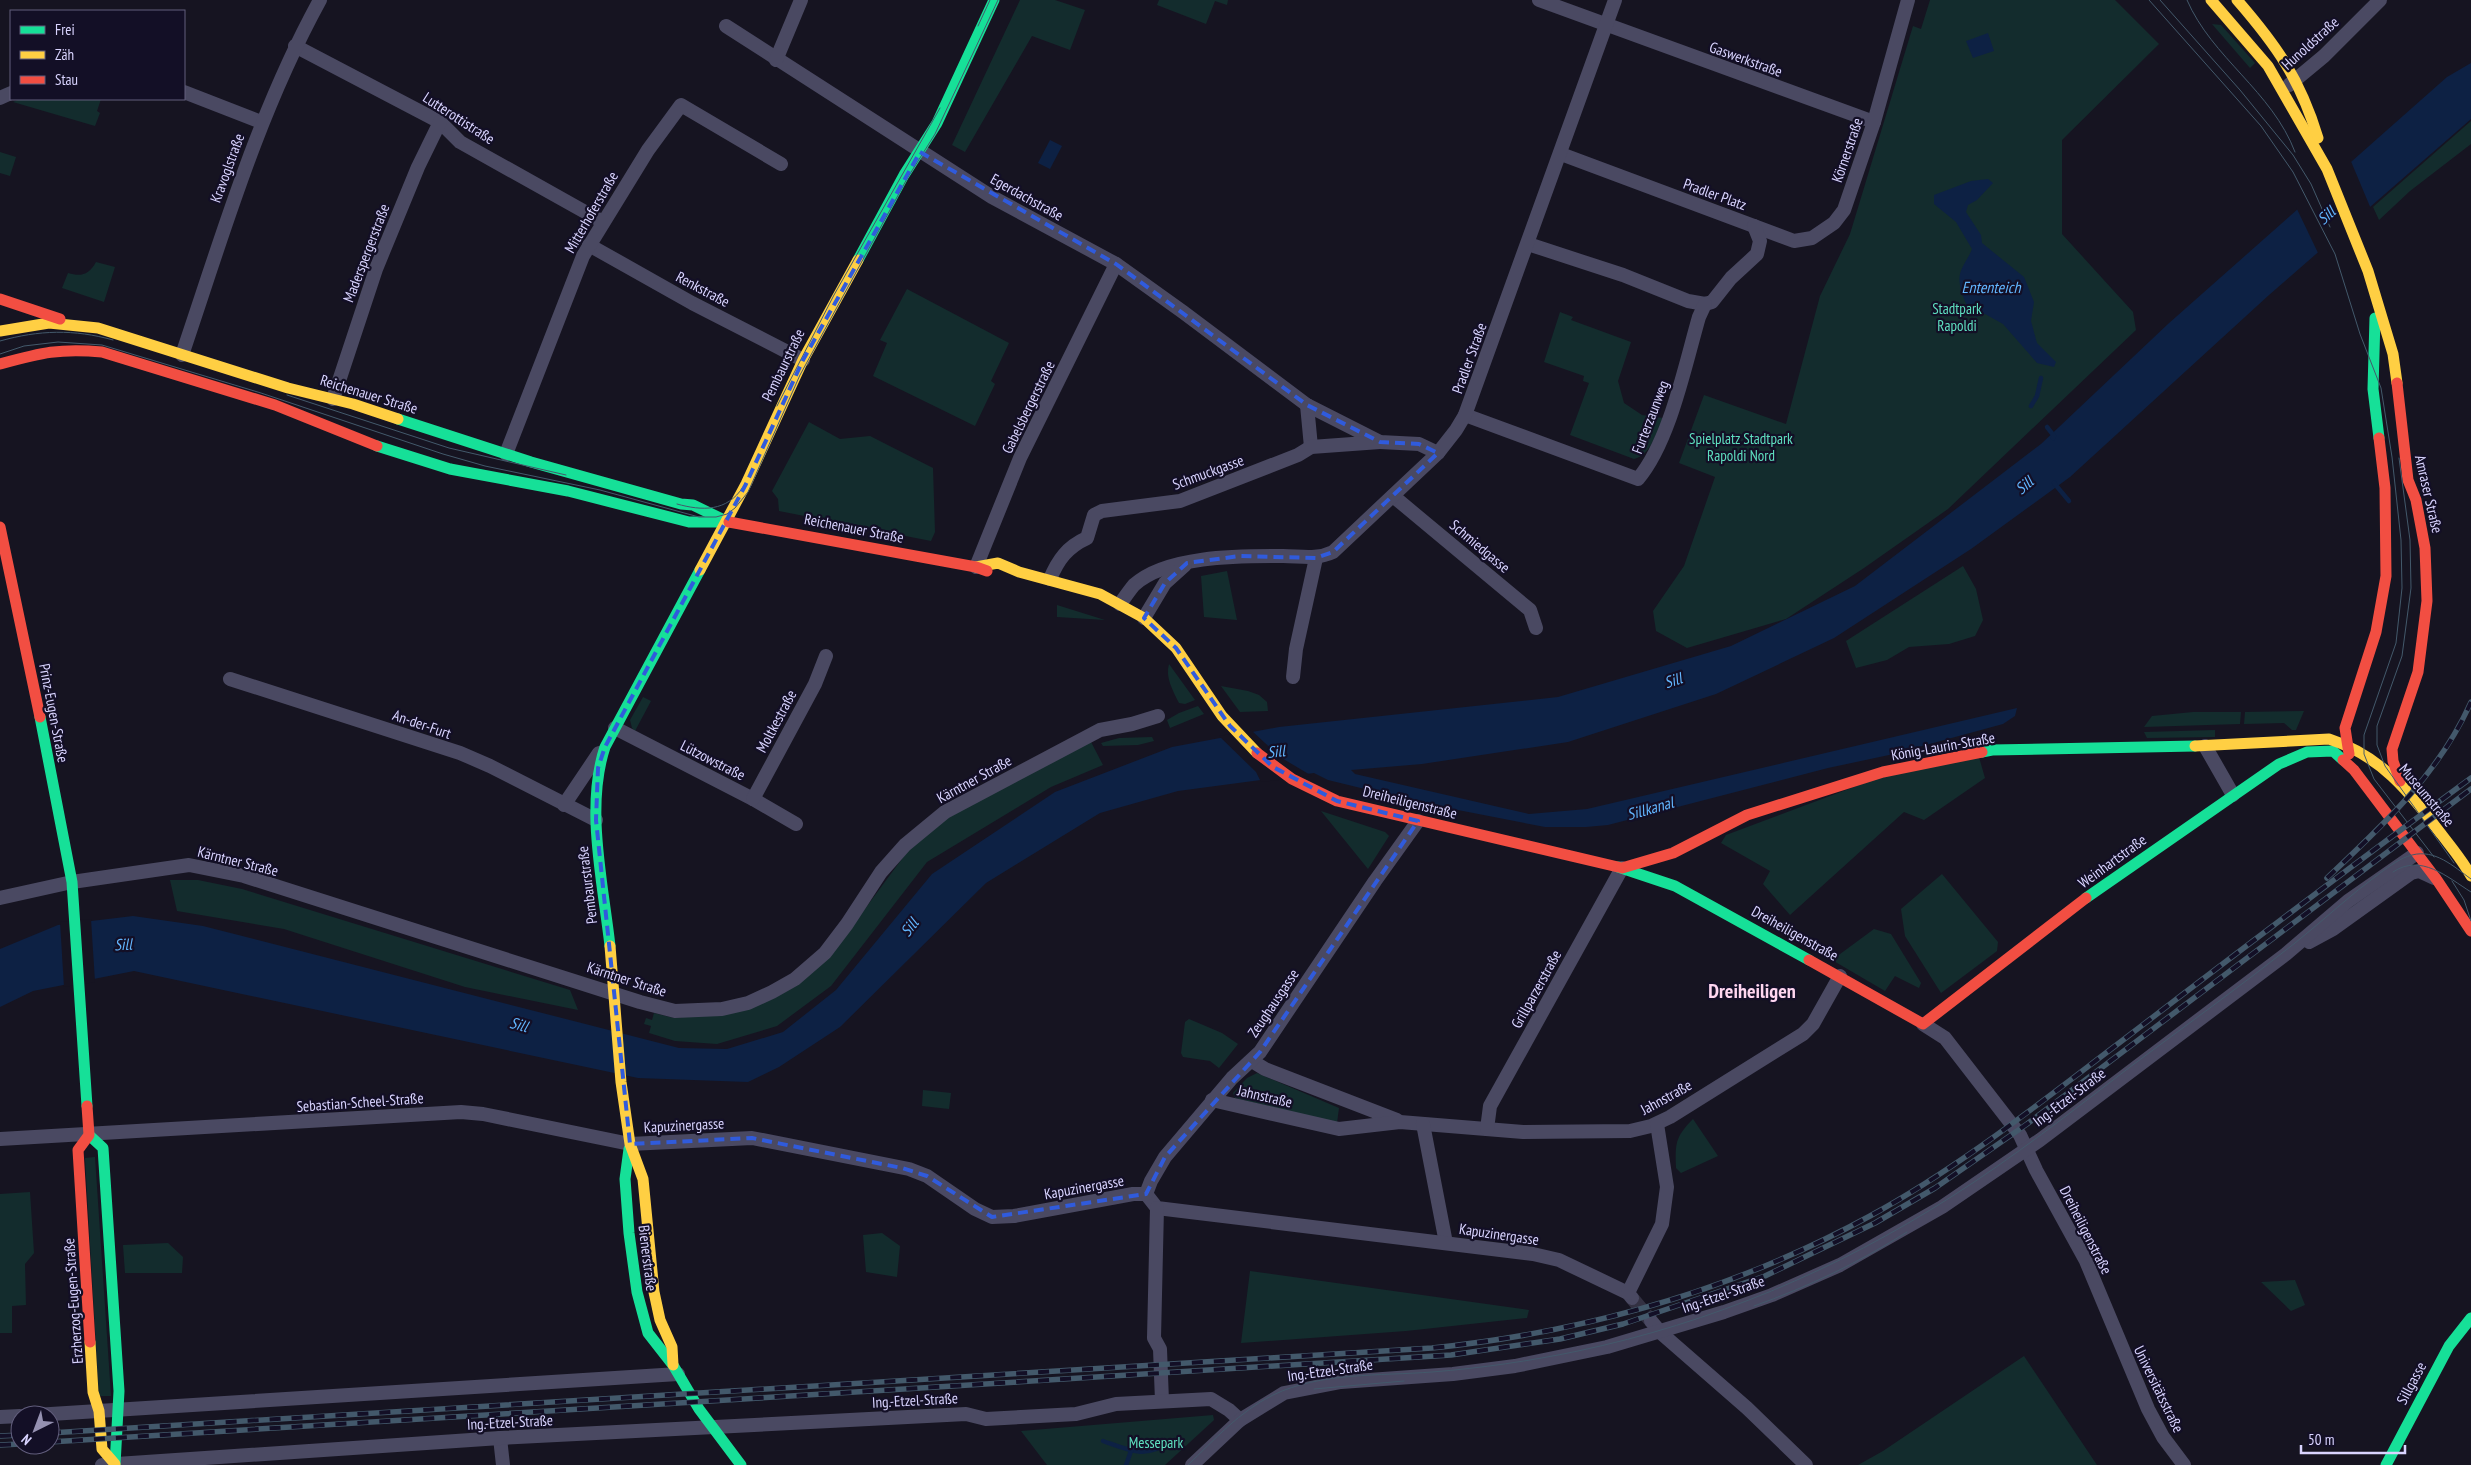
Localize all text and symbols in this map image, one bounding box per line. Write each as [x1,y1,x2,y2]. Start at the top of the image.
legend [10,10,185,100]
street label: Hunoldstraße [2277,12,2343,74]
text: Frei [55,20,75,39]
street label: Gaswerkstraße [1707,37,1785,81]
text: Zäh [55,45,74,64]
text: Stau [55,70,78,89]
street label: Lutterottistraße [420,88,498,148]
street label: Körnerstraße [1827,115,1867,185]
street label: Kravoglstraße [206,131,248,205]
street label: Mitterhoferstraße [560,168,622,256]
street label: Egerdachstraße [987,169,1067,225]
street label: Pradler Platz [1681,174,1749,214]
street label: Maderspergerstraße [339,201,393,305]
water label: Sill [2313,201,2340,228]
street label: Renkstraße [673,267,733,311]
water label: Ententeich [1962,277,2021,297]
park label: Stadtpark Rapoldi [1932,299,1982,335]
street label: Pradler Straße [1447,320,1491,396]
street label: Pembaurstraße [757,326,809,404]
street label: Gabelsbergerstraße [997,357,1059,457]
street label: Reichenauer Straße [318,370,420,418]
street label: Furterzaunweg [1627,378,1673,456]
park label: Spielplatz Stadtpark Rapoldi Nord [1689,429,1793,465]
street label: Schmuckgasse [1170,450,1246,494]
street label: Amraser Straße [2411,453,2447,535]
water label: Sill [2011,471,2038,498]
street label: Reichenauer Straße [803,509,905,547]
street label: Schmiedgasse [1446,515,1514,577]
street label: Prinz-Eugen-Straße [35,662,73,764]
water label: Sill [1661,667,1686,692]
street label: Moltkestraße [752,686,800,756]
street label: An-der-Furt [390,705,454,743]
street label: König-Laurin-Straße [1890,728,1996,764]
street label: Lützowstraße [677,736,749,784]
water label: Sill [1266,740,1287,762]
street label: Kärntner Straße [933,751,1015,807]
street label: Museumstraße [2395,760,2459,830]
street label: Dreiheiligenstraße [1361,781,1459,823]
water label: Sillkanal [1624,791,1677,824]
street label: Weinhartstraße [2074,830,2150,892]
street label: Kärntner Straße [196,842,280,880]
street label: Pembaurstraße [573,845,601,925]
street label: Dreiheiligenstraße [1748,901,1842,965]
water label: Sill [896,913,923,940]
water label: Sill [114,933,134,954]
street label: Grillparzerstraße [1507,946,1565,1032]
street label: Kärntner Straße [585,957,669,1001]
street label: Zeughausgasse [1243,965,1303,1041]
district label: Dreiheiligen [1708,978,1796,1004]
water label: Sill [508,1012,531,1036]
street label: Ing.-Etzel-Straße [2029,1064,2109,1130]
street label: Jahnstraße [1636,1075,1695,1119]
street label: Jahnstraße [1235,1080,1294,1112]
street label: Sebastian-Scheel-Straße [296,1088,424,1116]
street label: Kapuzinergasse [643,1113,725,1137]
street label: Kapuzinergasse [1043,1171,1125,1203]
street label: Dreiheiligenstraße [2056,1183,2116,1277]
street label: Kapuzinergasse [1458,1219,1540,1249]
street label: Bienerstraße [635,1224,661,1292]
street label: Erzherzog-Eugen-Straße [59,1237,87,1365]
street label: Ing.-Etzel-Straße [1679,1271,1767,1317]
street label: Universitätsstraße [2130,1342,2188,1436]
street label: Ing.-Etzel-Straße [1286,1355,1374,1385]
street label: Sillgasse [2392,1358,2430,1408]
street label: Ing.-Etzel-Straße [872,1388,958,1412]
north arrow [10,1405,60,1455]
street label: Ing.-Etzel-Straße [467,1410,553,1434]
scale bar [2301,1422,2405,1454]
text: N [17,1430,35,1449]
text: 50 m [2308,1430,2334,1449]
park label: Messepark [1129,1433,1183,1452]

